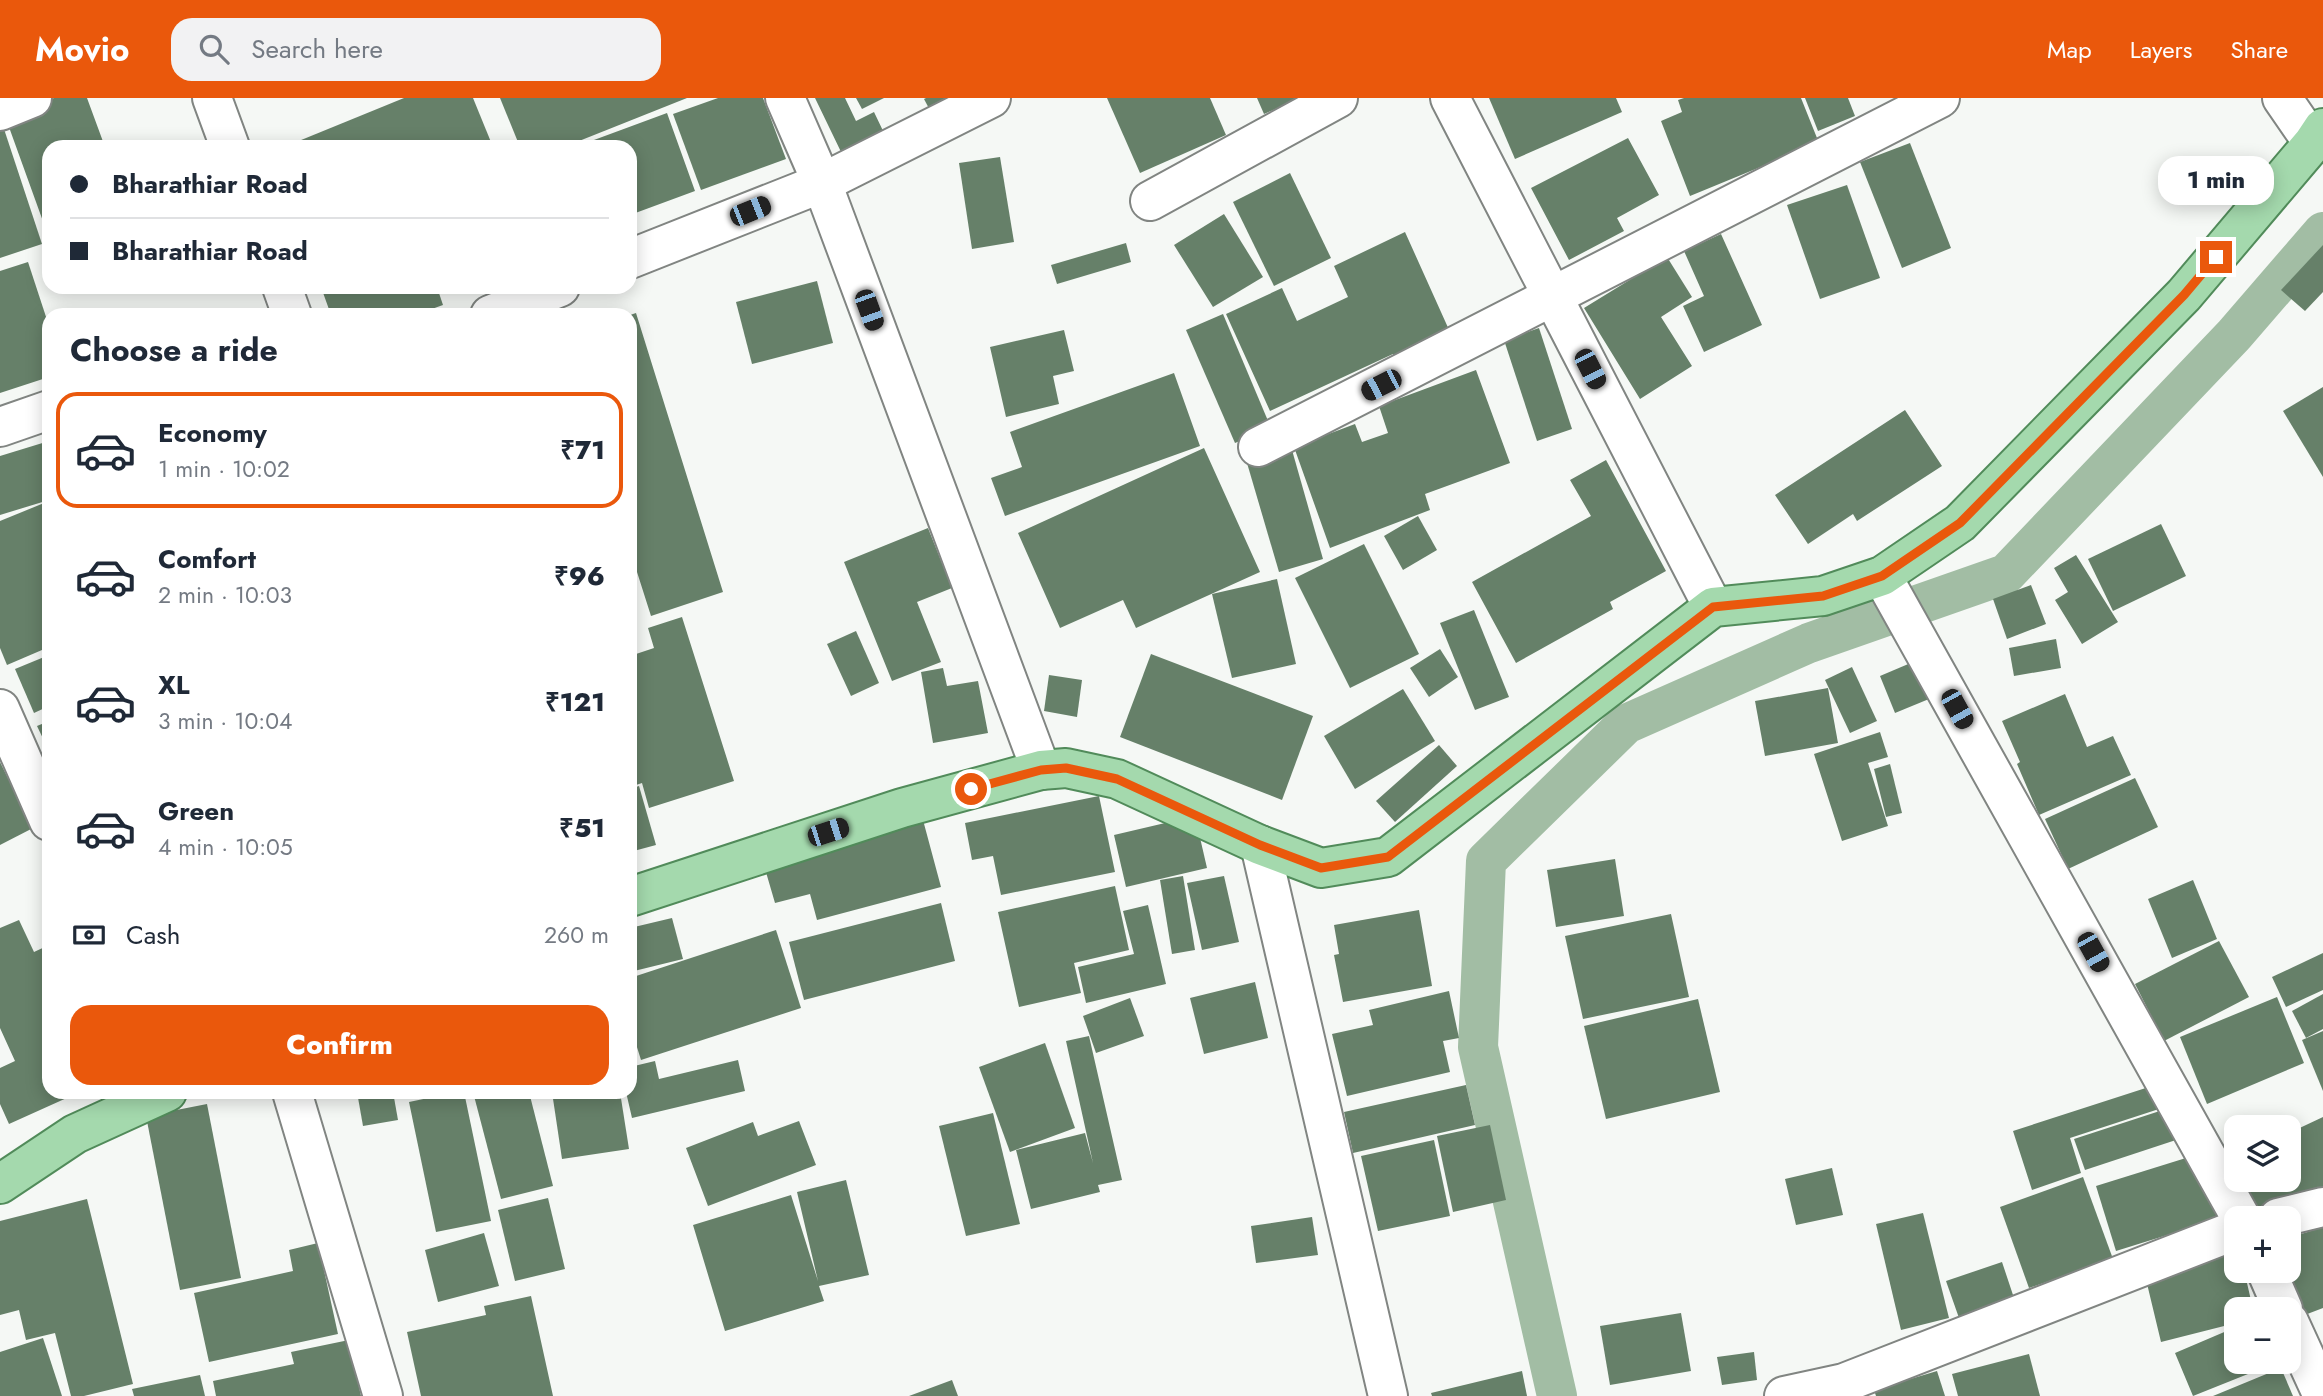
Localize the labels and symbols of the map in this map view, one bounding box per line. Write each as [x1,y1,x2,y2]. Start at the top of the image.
callout: 1 min [2158,156,2274,204]
car [727,193,774,229]
route end [2200,241,2232,273]
car [852,287,887,333]
car [1572,346,1609,392]
car [1358,366,1405,404]
car [1938,686,1977,732]
route start [955,773,987,805]
car [805,816,852,848]
car [2074,929,2113,975]

